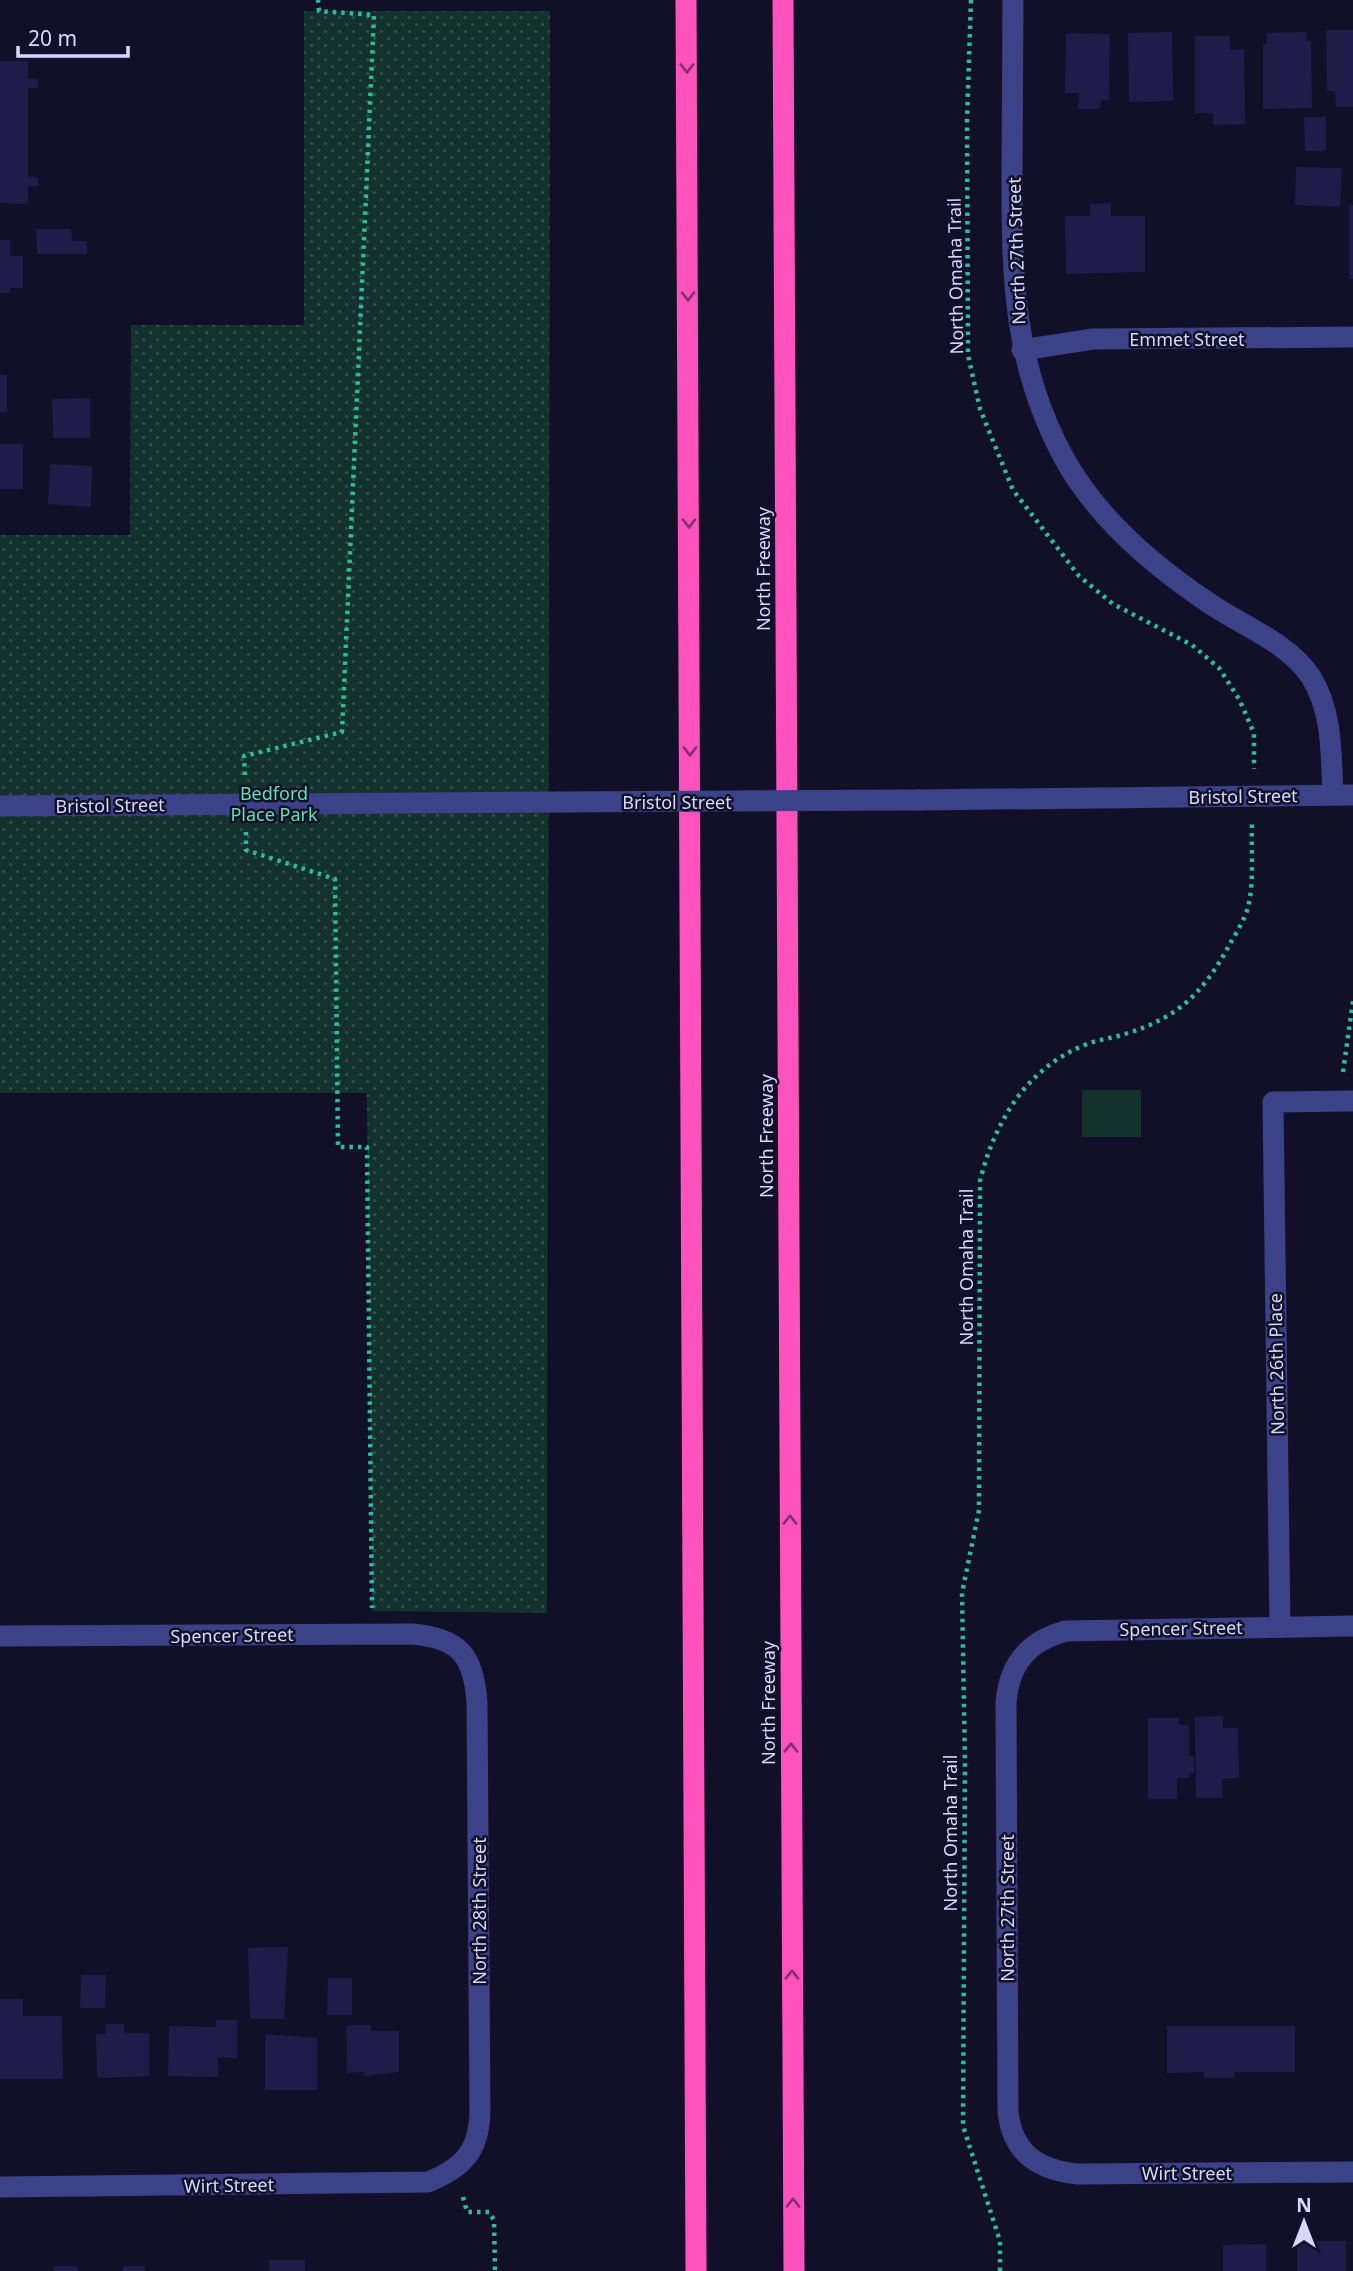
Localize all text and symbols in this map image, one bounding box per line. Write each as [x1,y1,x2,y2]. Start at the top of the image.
scale bar [18,14,128,58]
text: 20 m [28,24,77,52]
one-way arrow [679,63,695,74]
street label: North 27th Street [1001,176,1031,325]
street label: North Omaha Trail [942,197,968,355]
one-way arrow [680,291,696,301]
street label: Emmet Street [1129,327,1245,351]
street label: North Freeway [751,506,775,631]
one-way arrow [681,518,697,529]
one-way arrow [682,746,698,756]
park label: Bedford Place Park [230,781,318,826]
street label: Bristol Street [1188,783,1298,809]
street label: Bristol Street [622,790,732,814]
street label: Bristol Street [55,792,165,818]
street label: North Freeway [754,1073,778,1198]
street label: North Omaha Trail [954,1189,978,1345]
street label: North 26th Place [1263,1293,1289,1435]
one-way arrow [782,1515,798,1525]
street label: Spencer Street [1119,1615,1243,1641]
street label: Spencer Street [170,1622,294,1648]
street label: North Freeway [756,1640,780,1765]
one-way arrow [783,1742,799,1753]
street label: North Omaha Trail [938,1755,962,1911]
street label: North 27th Street [995,1834,1019,1982]
street label: North 28th Street [467,1837,491,1985]
one-way arrow [784,1970,800,1980]
street label: Wirt Street [1142,2161,1233,2185]
street label: Wirt Street [184,2172,275,2198]
north arrow [1269,2187,1339,2257]
text: N [1296,2192,1312,2218]
one-way arrow [785,2197,801,2208]

